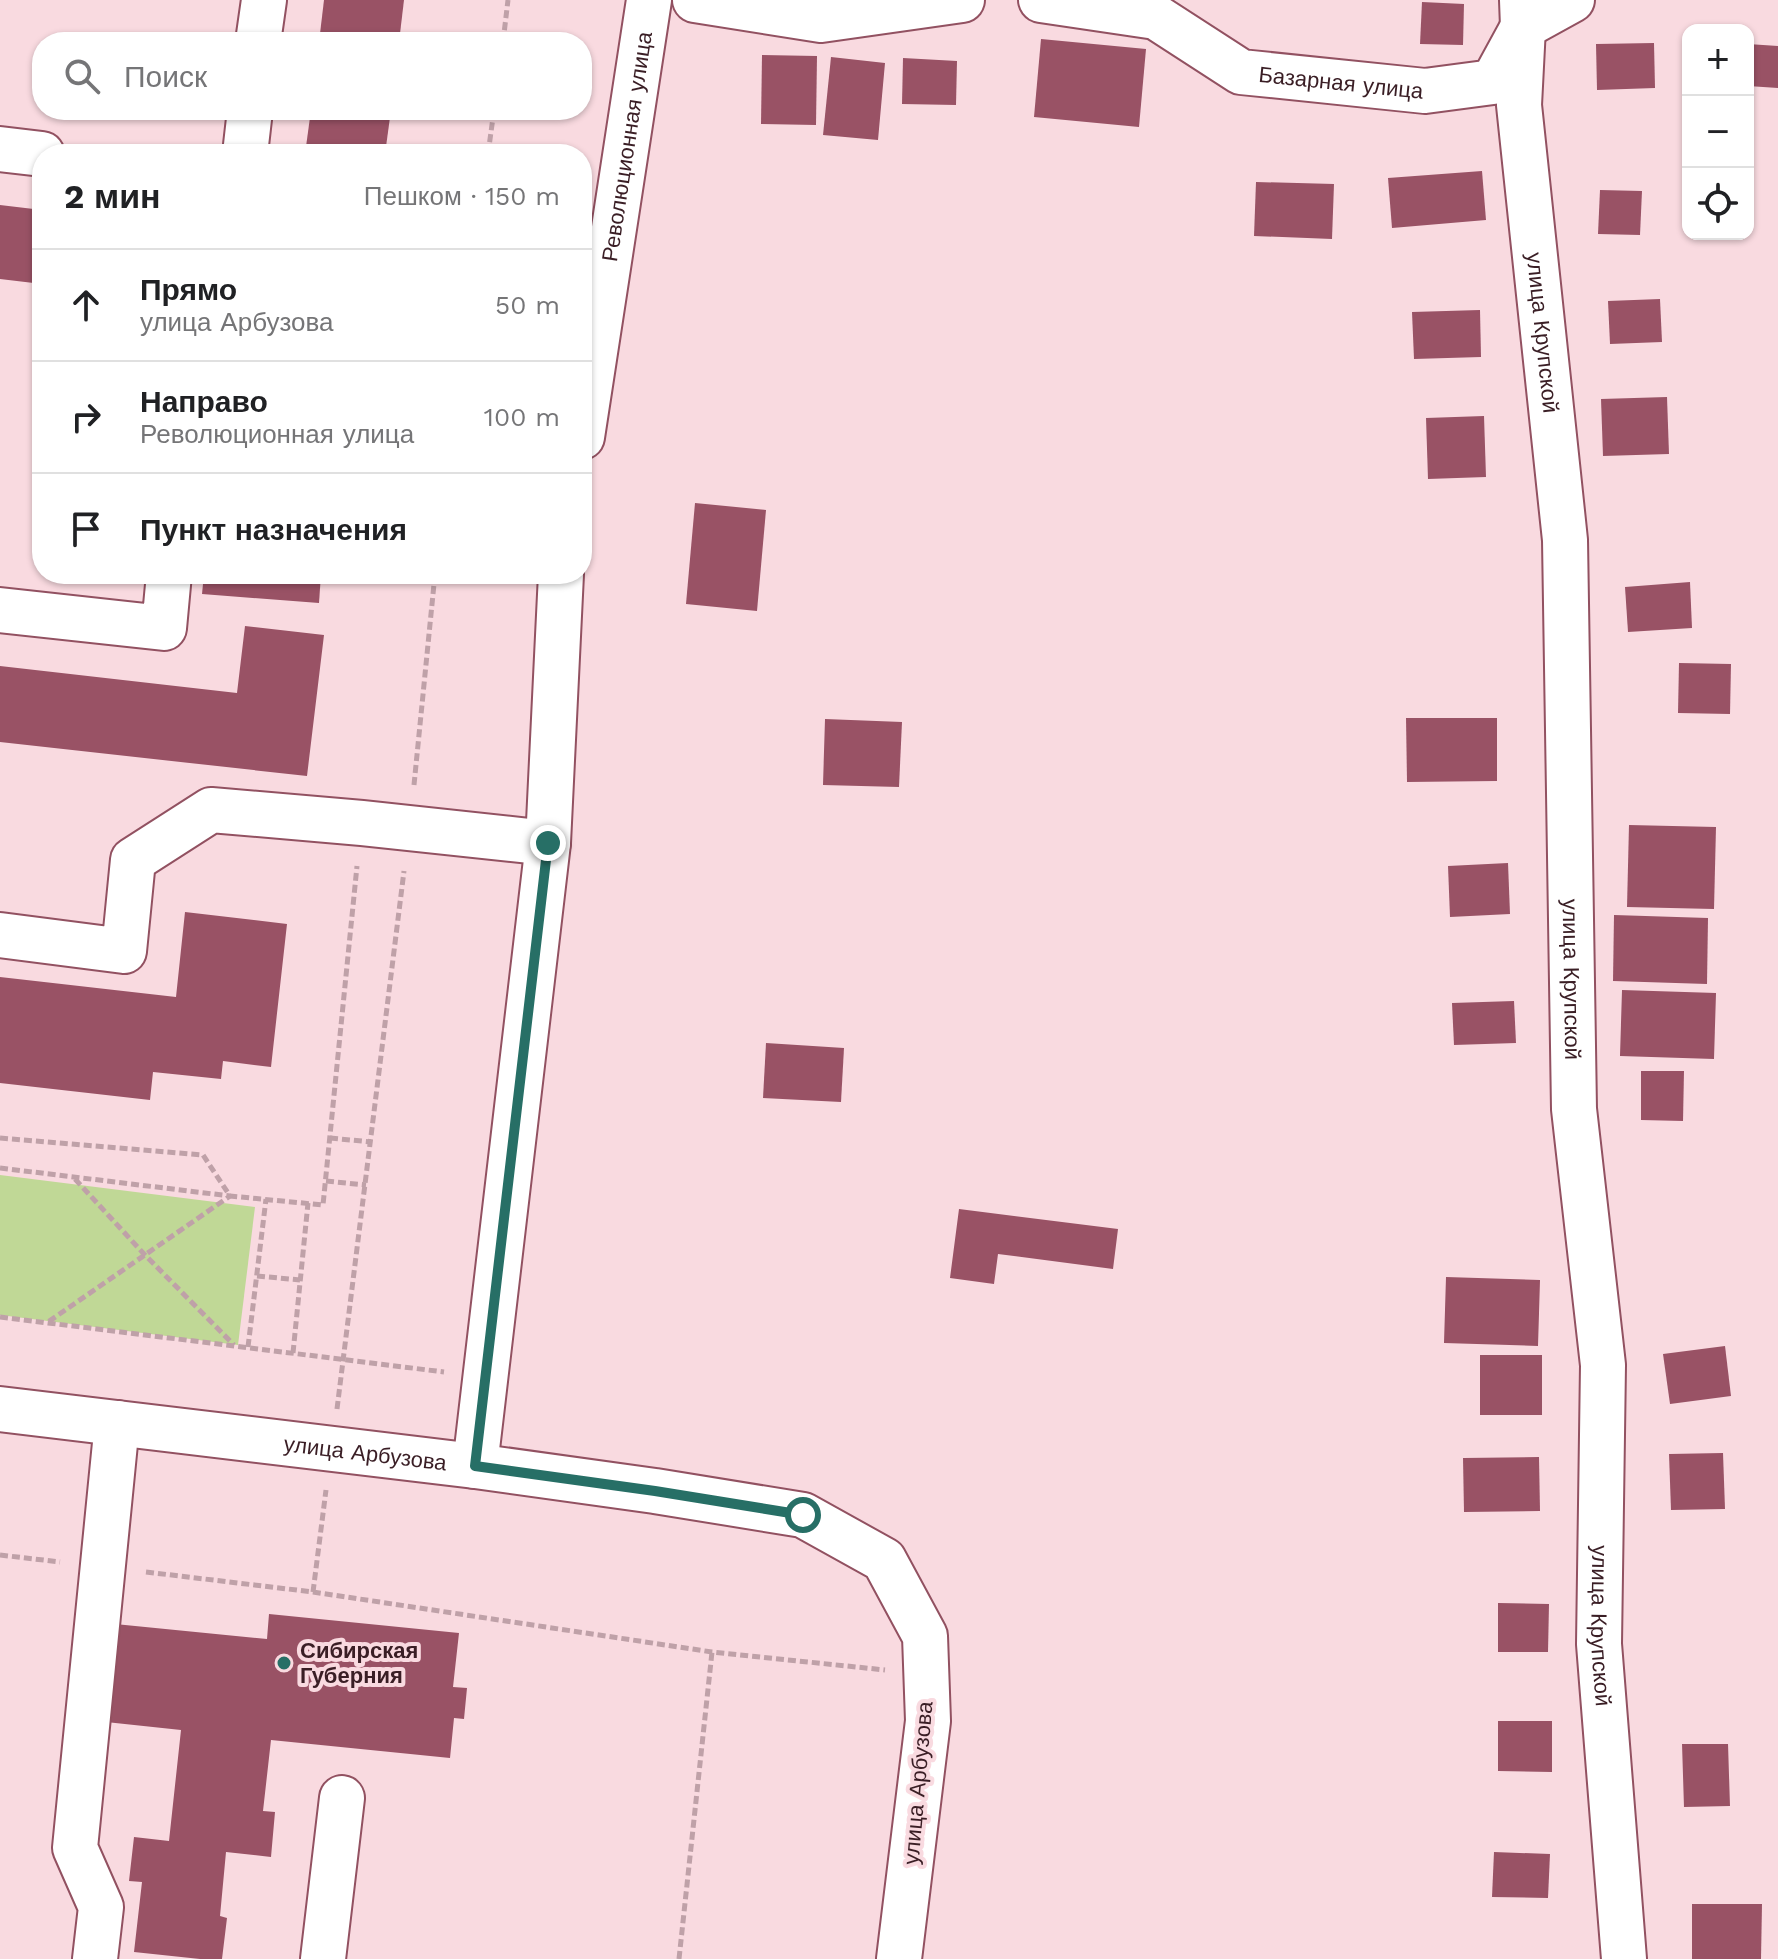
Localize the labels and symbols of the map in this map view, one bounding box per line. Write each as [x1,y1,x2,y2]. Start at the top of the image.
street label: Революционная улица [597,29,657,263]
street label: Базарная улица [1257,61,1425,103]
street label: улица Крупской [1522,251,1564,414]
route end [530,825,566,861]
street label: улица Крупской [1558,899,1586,1060]
street label: улица Арбузова [283,1431,449,1475]
route start [785,1497,821,1533]
street label: улица Крупской [1586,1545,1616,1707]
place label: Сибирская Губерния [300,1638,418,1688]
marker: Сибирская Губерния [275,1654,293,1672]
street label: улица Арбузова [898,1700,938,1866]

